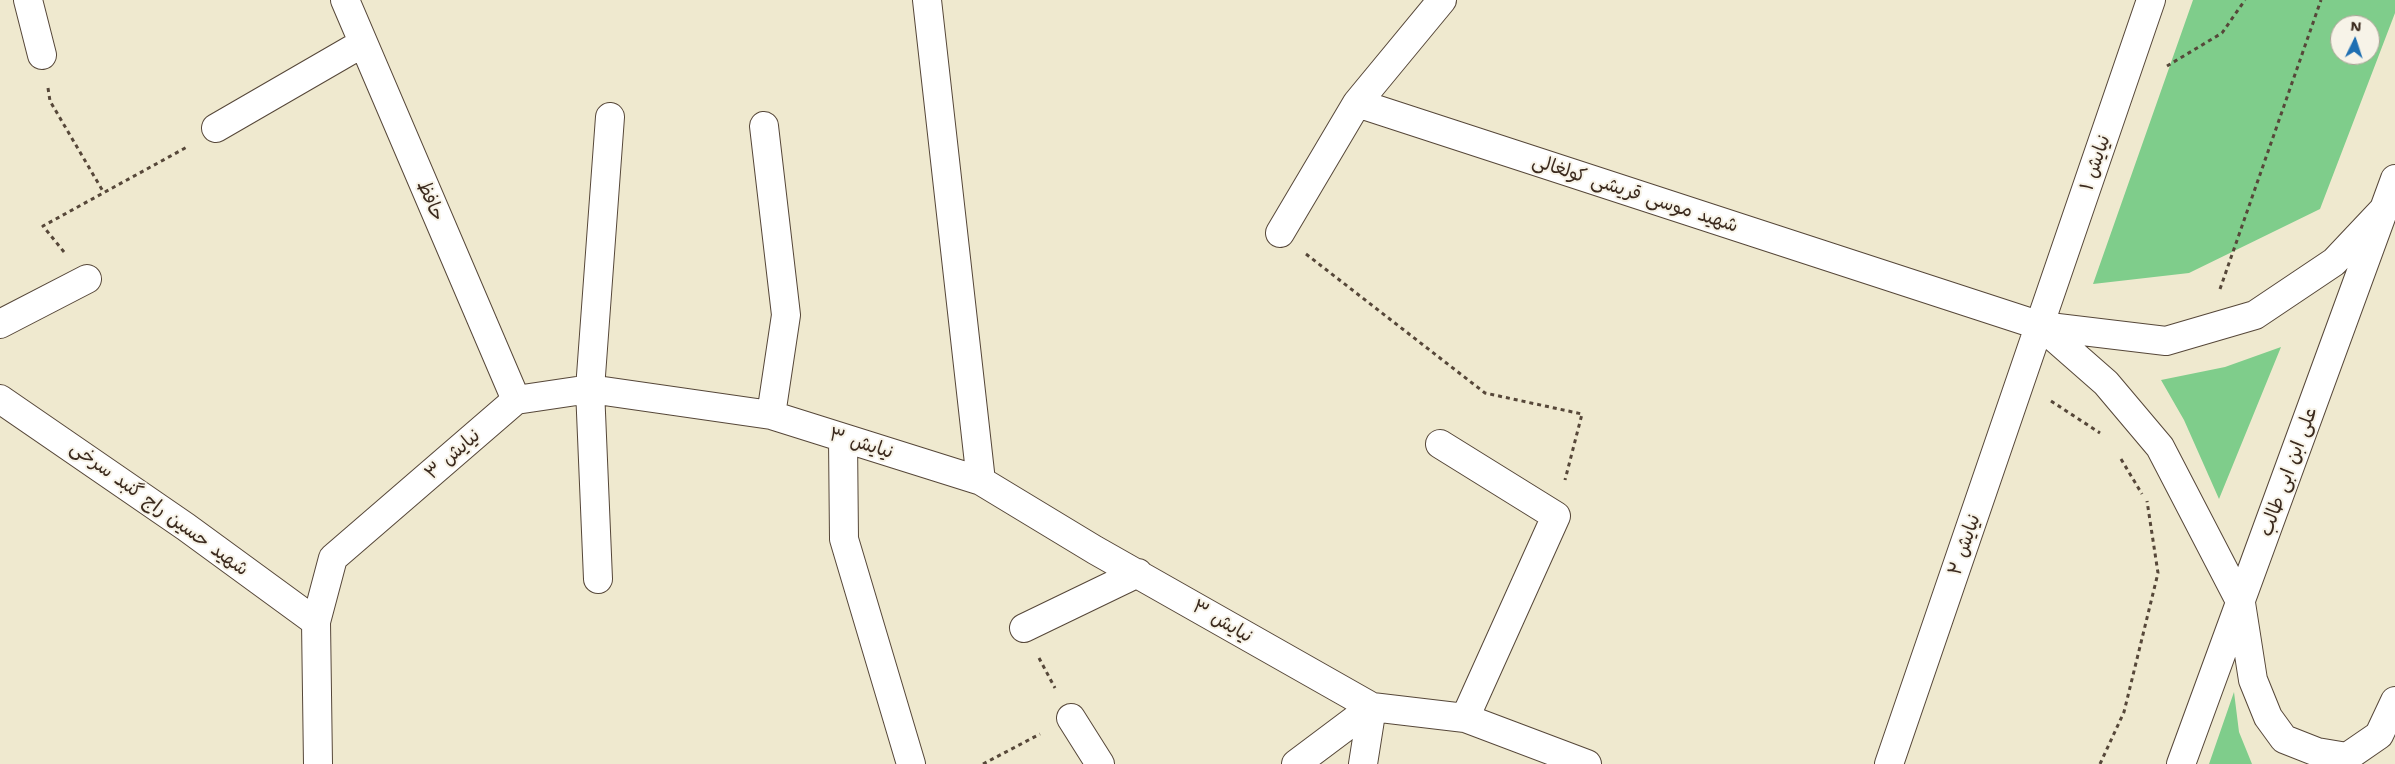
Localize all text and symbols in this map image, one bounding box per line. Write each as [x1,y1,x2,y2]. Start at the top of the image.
north arrow [2330,15,2380,65]
text: N [2350,17,2362,35]
street label: نیایش ۱ [2076,132,2116,194]
street label: شهید موسی قریشی کولغالی [1529,150,1741,238]
street label: حافظ [411,177,449,225]
street label: علی ابن ابی طالب [2255,404,2323,540]
street label: نیایش ۳ [826,423,896,465]
street label: نیایش ۳ [421,425,485,485]
street label: شهید حسین راج گنبد سرخی [66,437,252,581]
street label: نیایش ۲ [1944,511,1986,579]
street label: نیایش ۳ [1188,596,1256,648]

